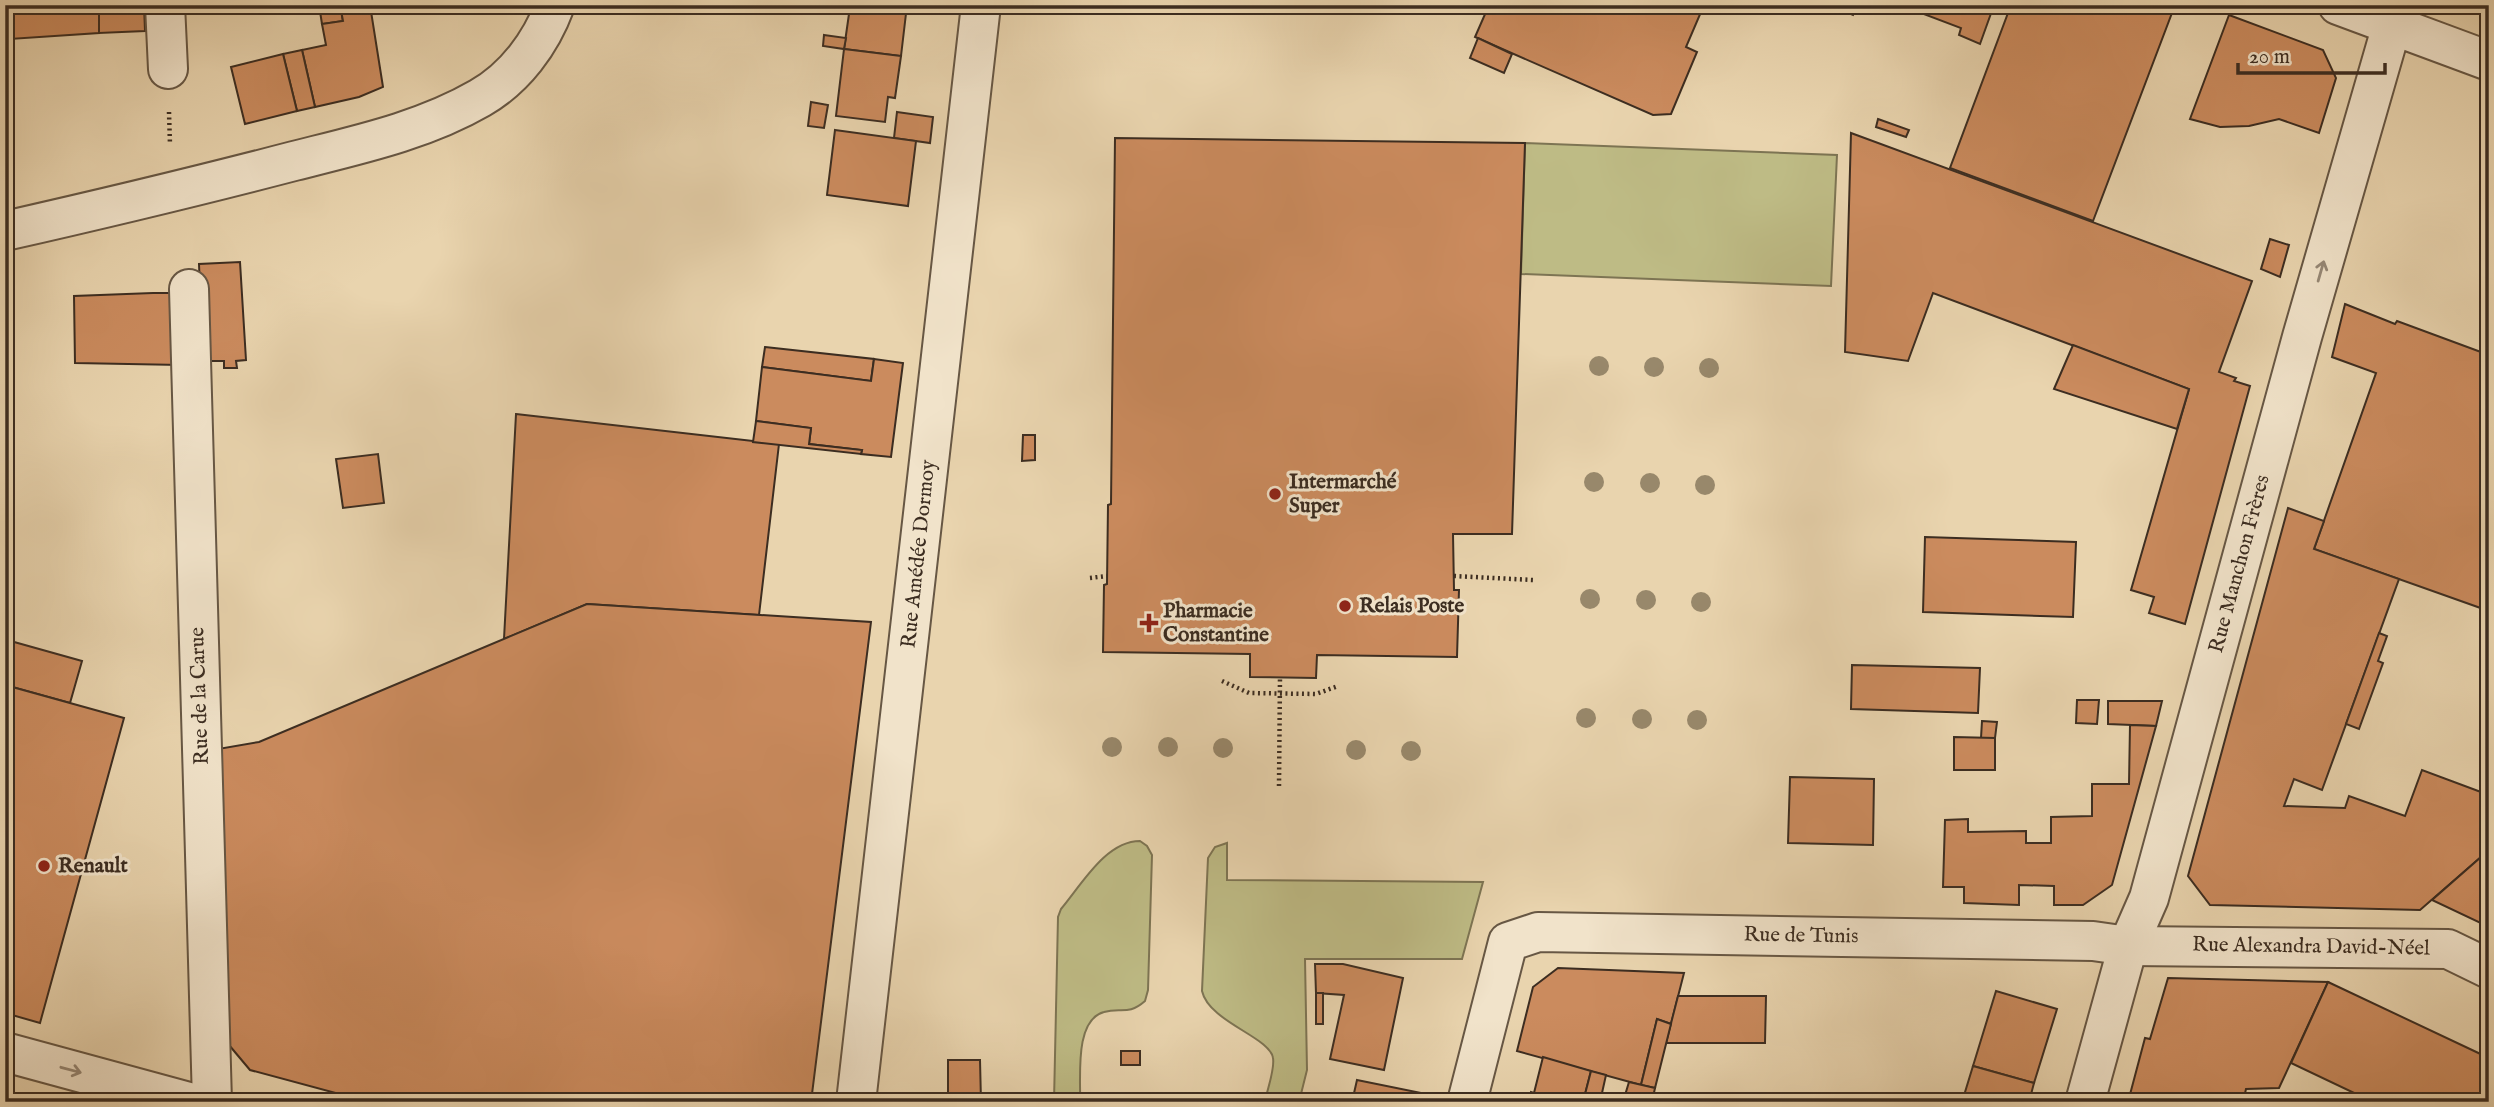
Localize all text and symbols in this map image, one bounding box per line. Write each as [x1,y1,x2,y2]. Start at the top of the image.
scale bar [2238,32,2386,76]
text: 20 m [2249,44,2290,71]
one-way arrow [2315,261,2328,283]
street label: Rue Amédée Dormoy [896,458,942,650]
place label: Intermarché Super [1289,469,1397,520]
street label: Rue Manchon Frères [2203,472,2277,656]
marker: Intermarché Super [1267,486,1283,502]
place label: Relais Poste [1359,593,1465,620]
place label: Pharmacie Constantine [1163,598,1269,649]
marker: Relais Poste [1337,598,1353,614]
marker: Pharmacie Constantine [1141,615,1157,631]
street label: Rue de la Carue [184,626,216,765]
place label: Renault [58,853,128,880]
marker: Renault [36,858,52,874]
street label: Rue de Tunis [1743,921,1859,951]
street label: Rue Alexandra David-Néel [2192,931,2430,963]
one-way arrow [60,1064,82,1077]

